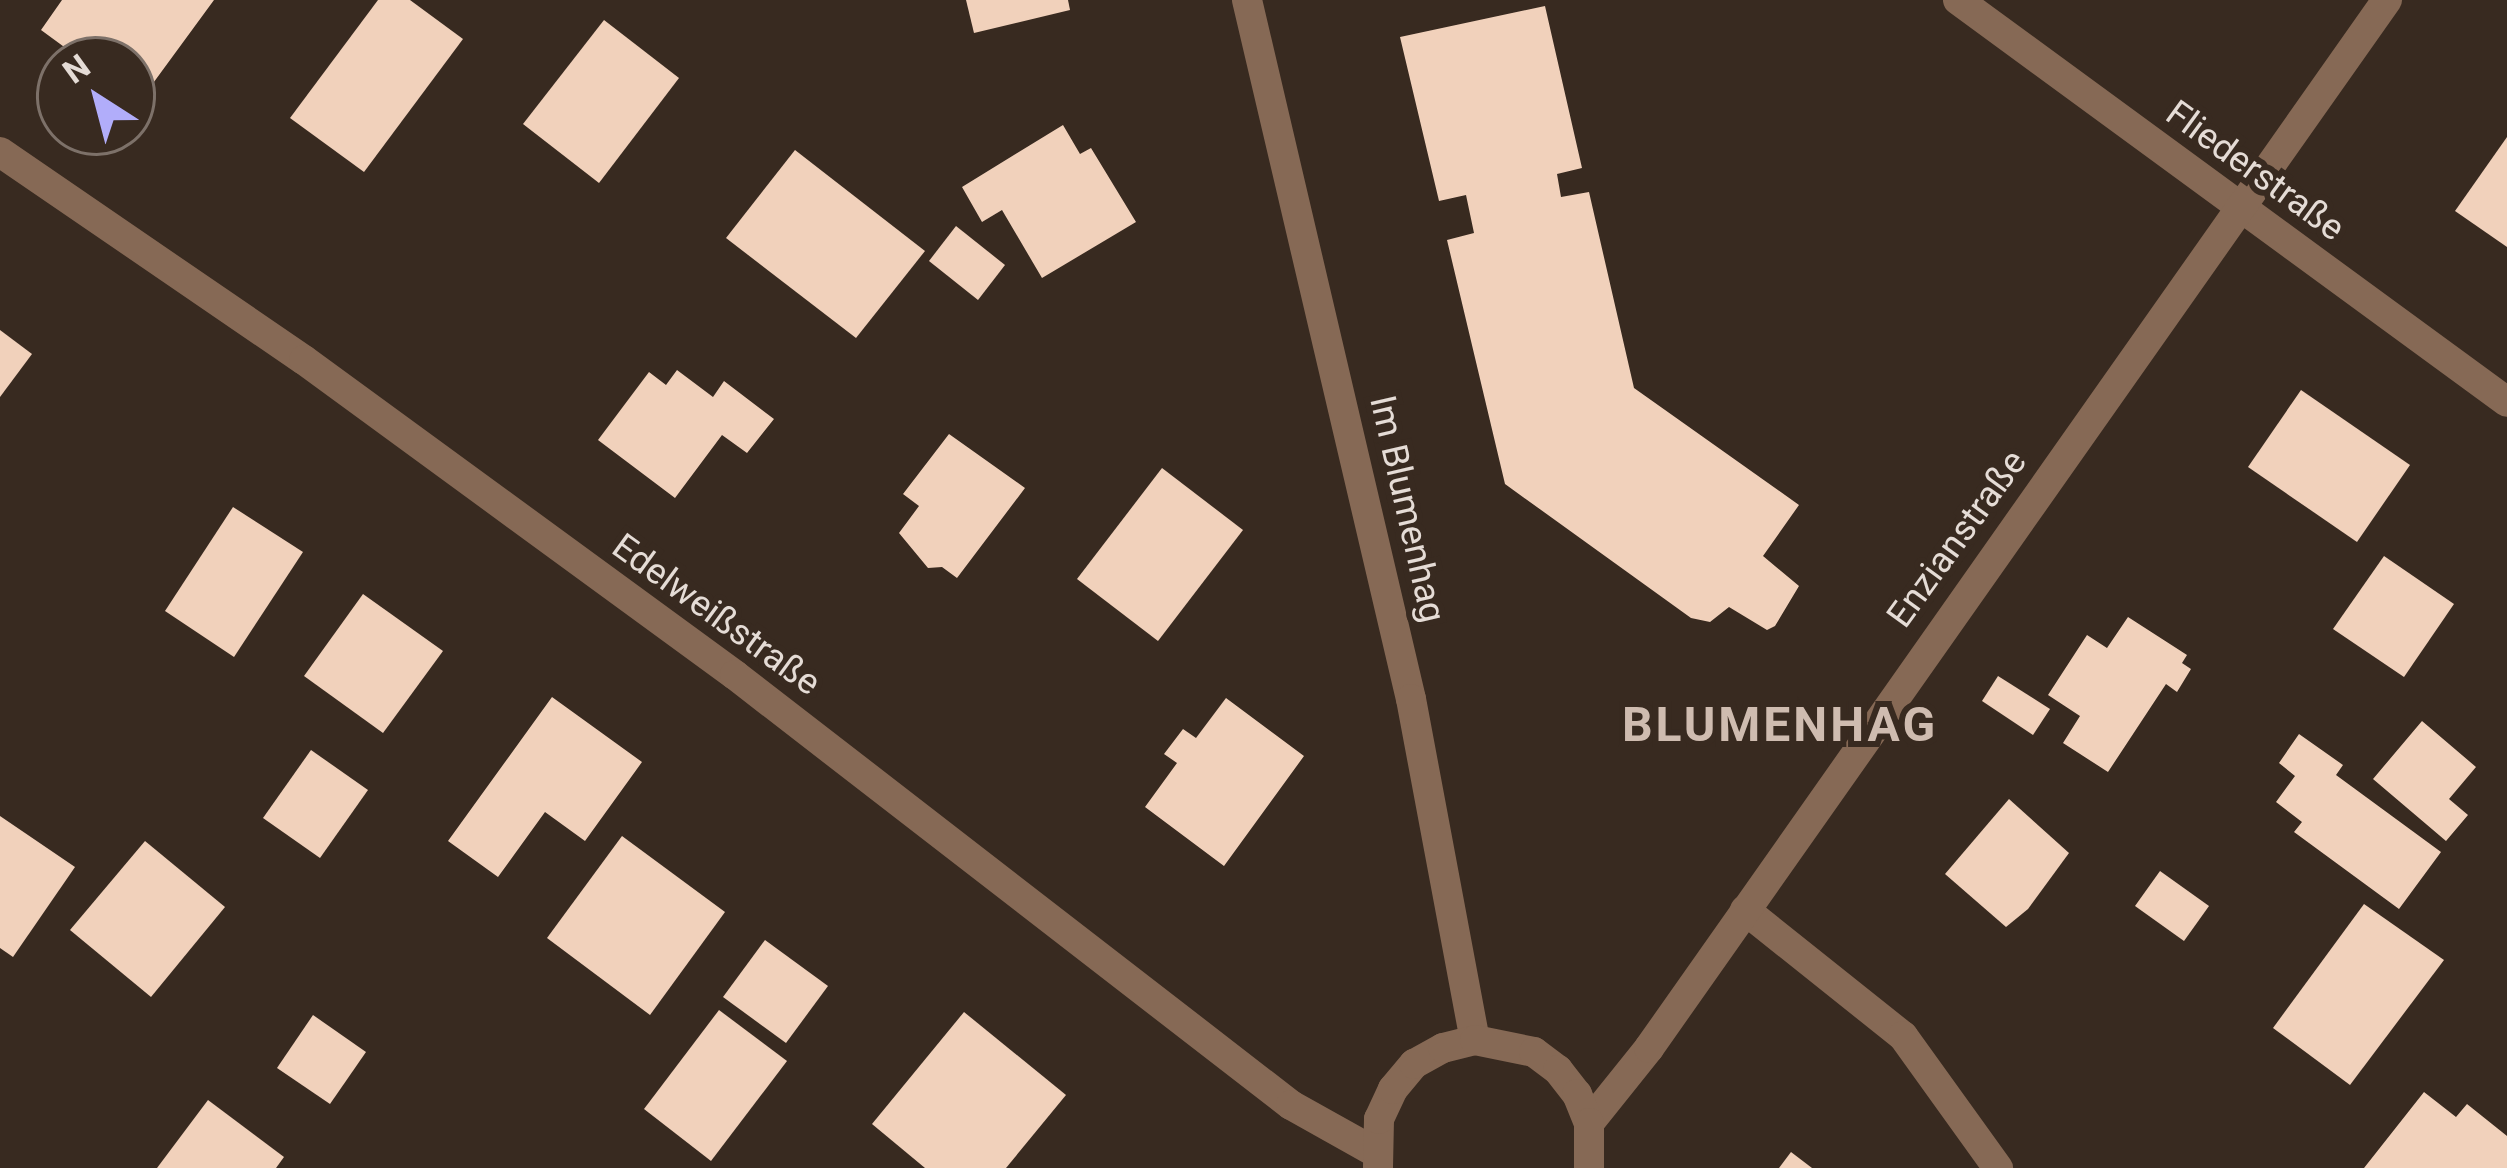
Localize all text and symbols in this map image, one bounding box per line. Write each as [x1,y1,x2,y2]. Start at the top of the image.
north arrow [36,36,156,156]
text: N [55,46,97,92]
street label: Fliederstraße [2157,92,2353,250]
street label: Im Blumenhag [1360,391,1454,627]
street label: Enzianstraße [1878,442,2036,636]
street label: Edelweißstraße [604,525,828,705]
district label: BLUMENHAG [1622,696,1938,754]

